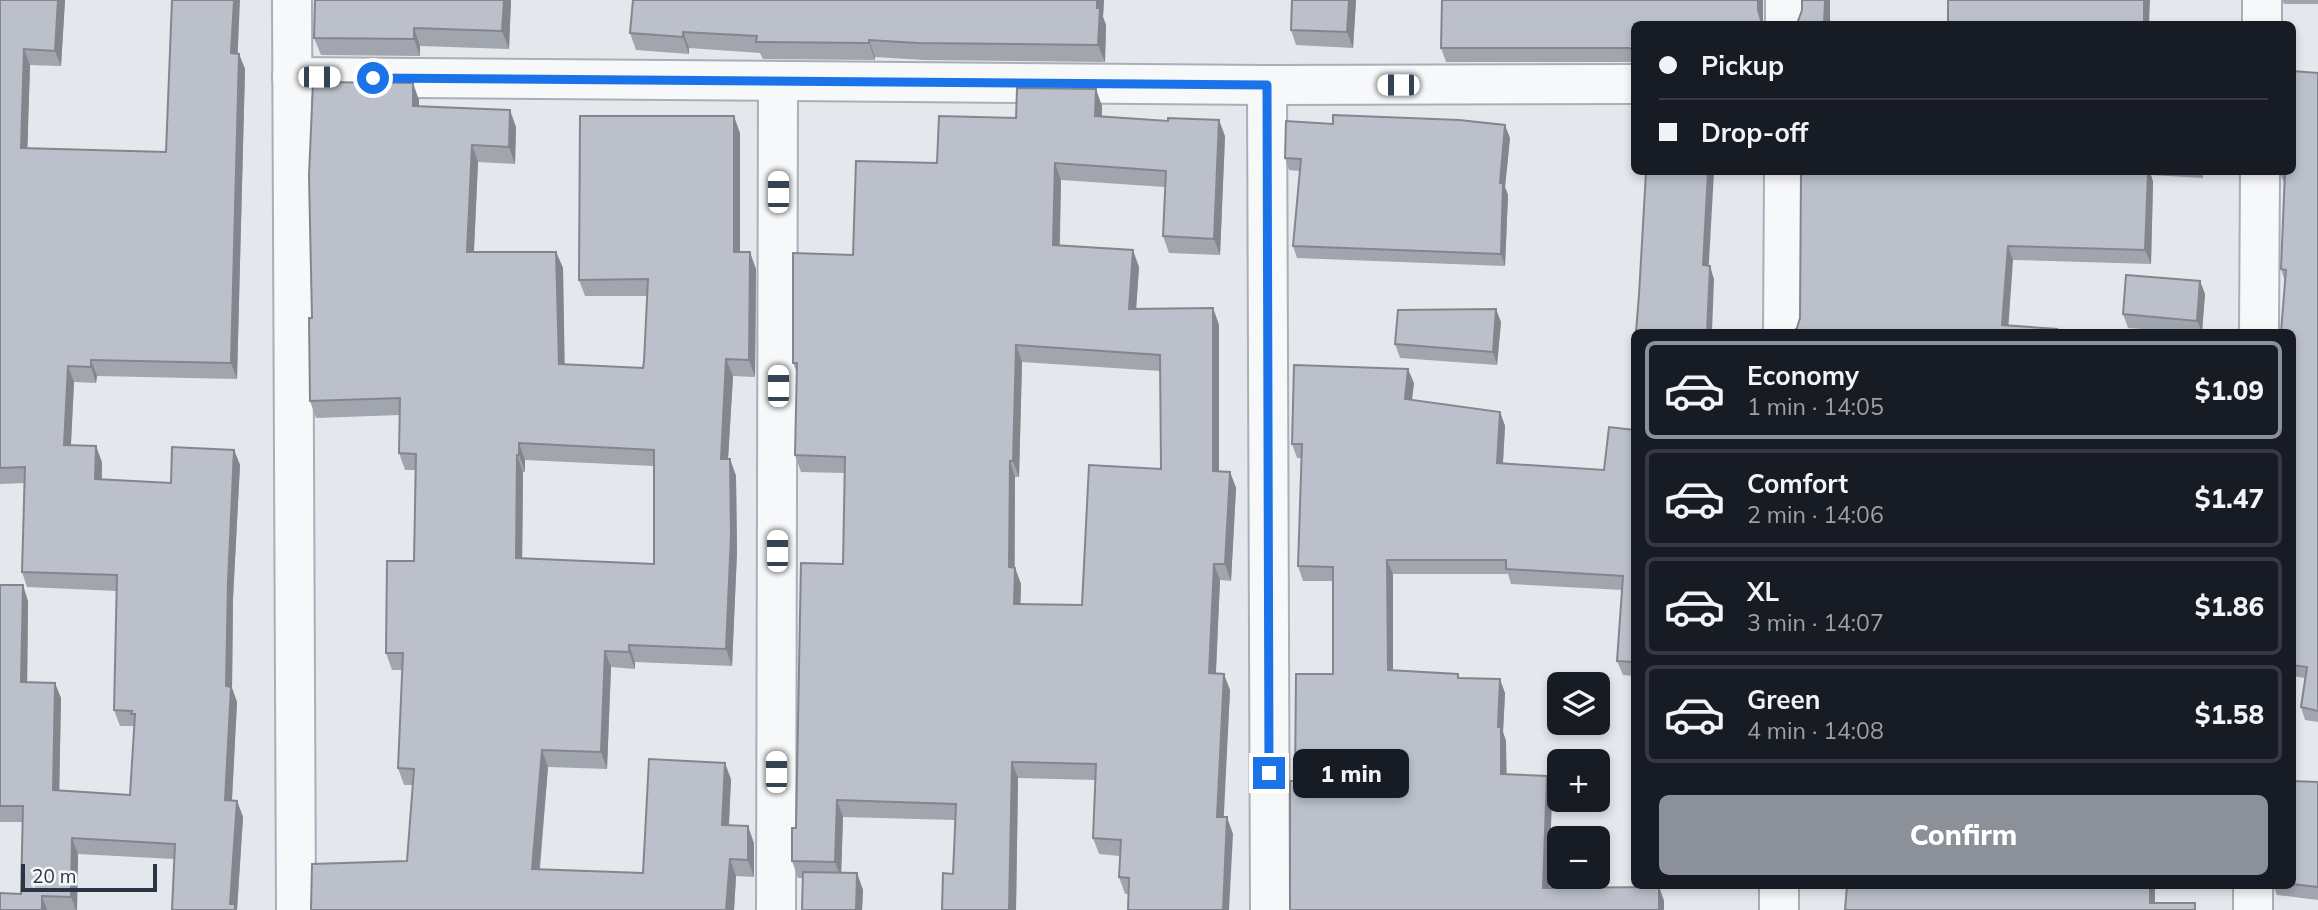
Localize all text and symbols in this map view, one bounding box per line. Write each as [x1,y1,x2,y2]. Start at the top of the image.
text: Pickup [1701,49,1784,82]
route start [357,62,389,94]
car [299,67,341,88]
car [1378,75,1420,96]
text: Drop-off [1701,116,1808,149]
car [768,171,789,213]
icon: car [1663,359,1726,422]
text: Economy [1747,359,1859,392]
car [768,365,789,407]
text: $1.09 [2195,374,2264,407]
text: 1 min · 14:05 [1747,392,1884,421]
icon: car [1663,467,1726,530]
text: Comfort [1747,467,1848,500]
text: $1.47 [2195,482,2264,515]
text: 2 min · 14:06 [1747,500,1884,529]
car [767,530,788,572]
icon: car [1663,575,1726,638]
text: XL [1747,575,1779,608]
text: $1.86 [2195,590,2264,623]
text: 3 min · 14:07 [1747,608,1884,637]
map controls [1547,672,1610,889]
button: layers [1547,672,1610,735]
icon: car [1663,683,1726,746]
text: Green [1747,683,1820,716]
text: $1.58 [2195,698,2264,731]
text: 4 min · 14:08 [1747,716,1884,745]
callout: 1 min [1294,748,1409,798]
button: + [1547,749,1610,812]
car [766,751,787,793]
route end [1253,757,1285,789]
text: 1 min [1320,759,1382,788]
button: Confirm [1659,795,2268,875]
button: − [1547,826,1610,889]
scale bar [21,861,158,893]
text: 20 m [32,864,76,888]

